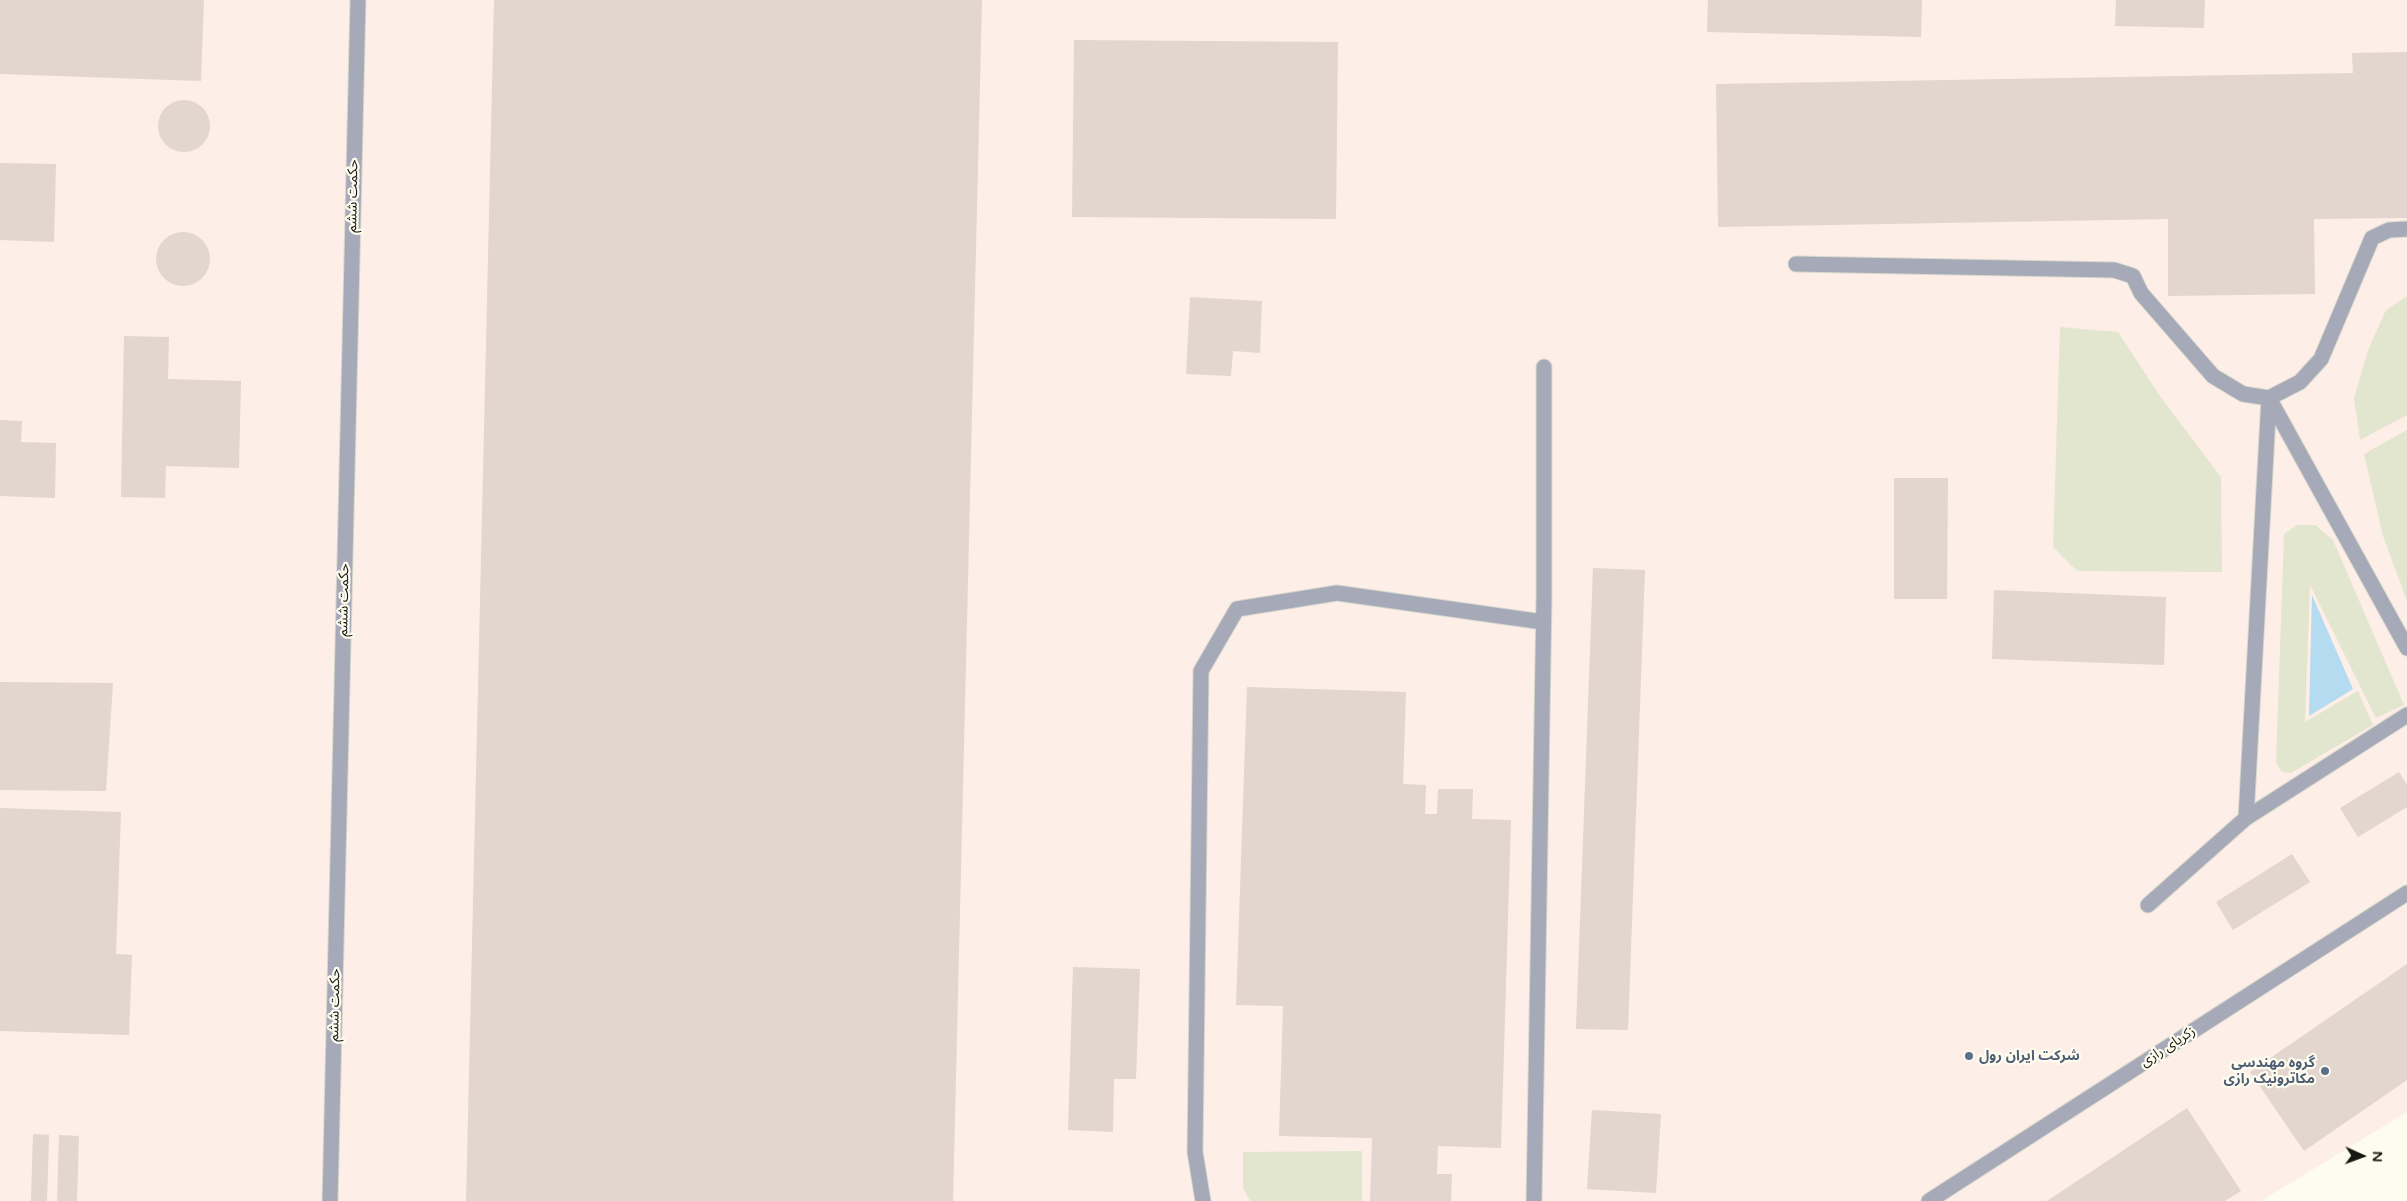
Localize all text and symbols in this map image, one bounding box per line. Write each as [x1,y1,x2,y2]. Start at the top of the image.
street label: حکمت ششم [344,159,362,233]
street label: حکمت ششم [335,563,353,637]
street label: حکمت ششم [326,968,344,1042]
street label: زکریای رازی [2137,1023,2199,1071]
place label: شرکت ایران رول [1979,1048,2080,1064]
marker: شرکت ایران رول [1963,1050,1975,1062]
place label: گروه مهندسی مکاترونیک رازی [2223,1055,2315,1088]
marker: گروه مهندسی مکاترونیک رازی [2319,1065,2331,1077]
north arrow [2337,1131,2387,1181]
text: N [2369,1151,2386,1162]

